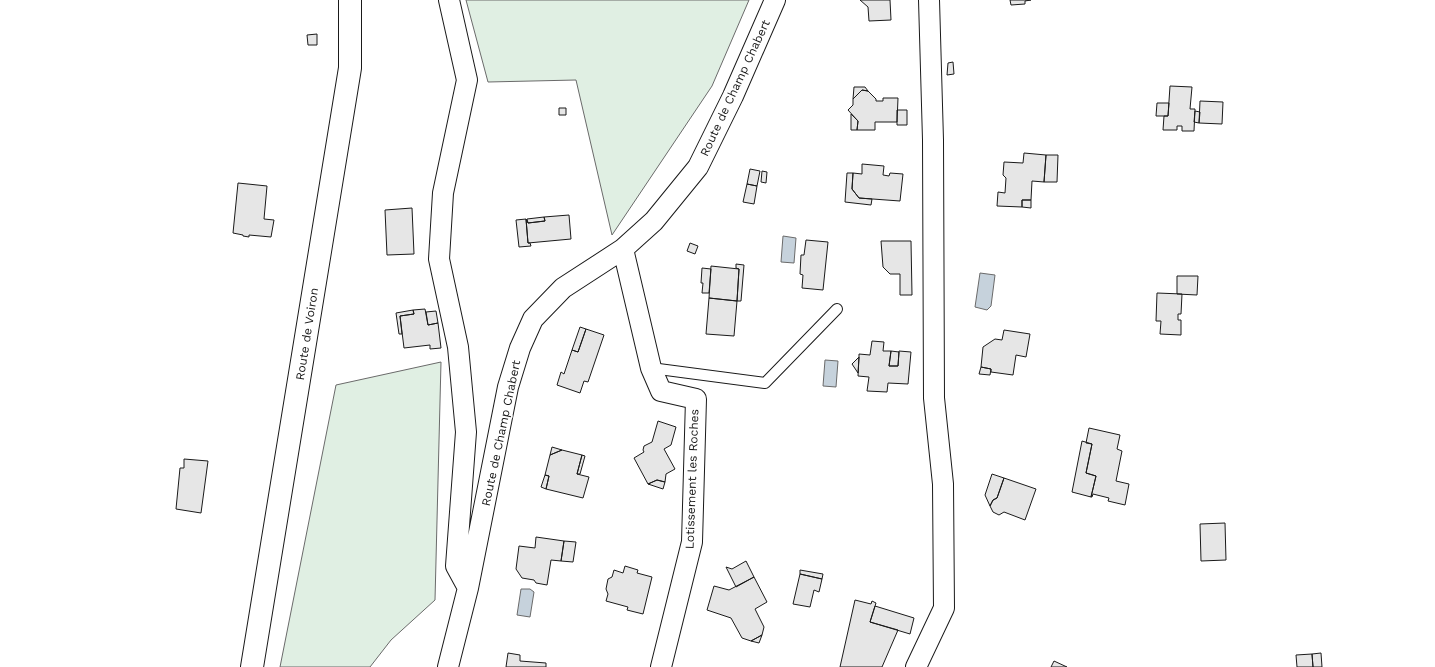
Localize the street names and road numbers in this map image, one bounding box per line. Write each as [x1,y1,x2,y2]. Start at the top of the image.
street label: Route de Champ Chabert [697,18,773,158]
street label: Route de Voiron [293,287,321,381]
street label: Route de Champ Chabert [479,359,523,507]
street label: Lotissement les Roches [683,409,701,549]

